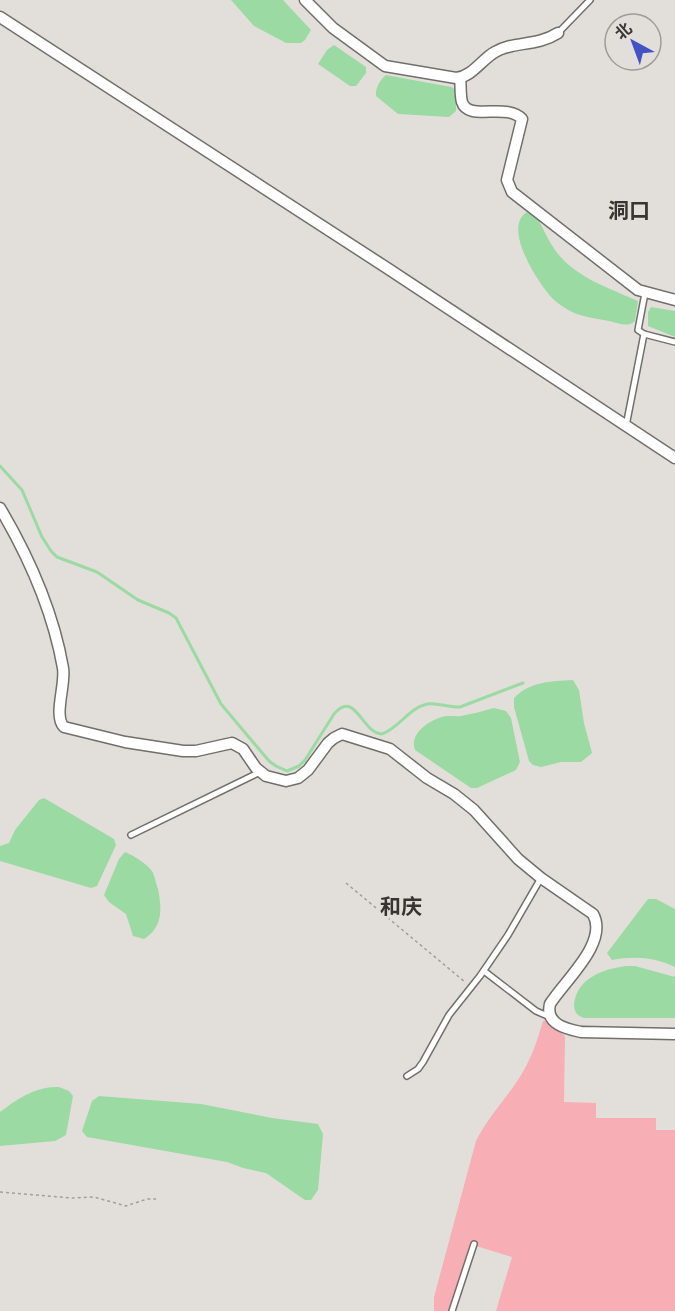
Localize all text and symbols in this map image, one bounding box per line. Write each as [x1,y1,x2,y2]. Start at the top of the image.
north arrow [603,12,663,72]
text: 北 [610,17,636,44]
district label: 洞口 [608,196,650,224]
district label: 和庆 [380,892,422,920]

